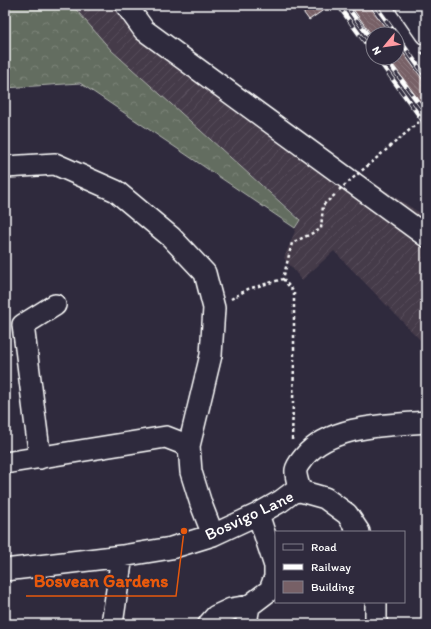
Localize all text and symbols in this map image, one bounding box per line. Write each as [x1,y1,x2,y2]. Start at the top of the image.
north arrow [365,26,405,66]
text: N [369,44,384,57]
street label: Bosvigo Lane [201,486,297,544]
legend [275,531,405,603]
text: Road [311,540,337,554]
text: Railway [311,560,351,574]
callout: Bosvean Gardens [26,566,176,596]
text: Bosvean Gardens [34,570,168,592]
text: Building [311,580,355,594]

